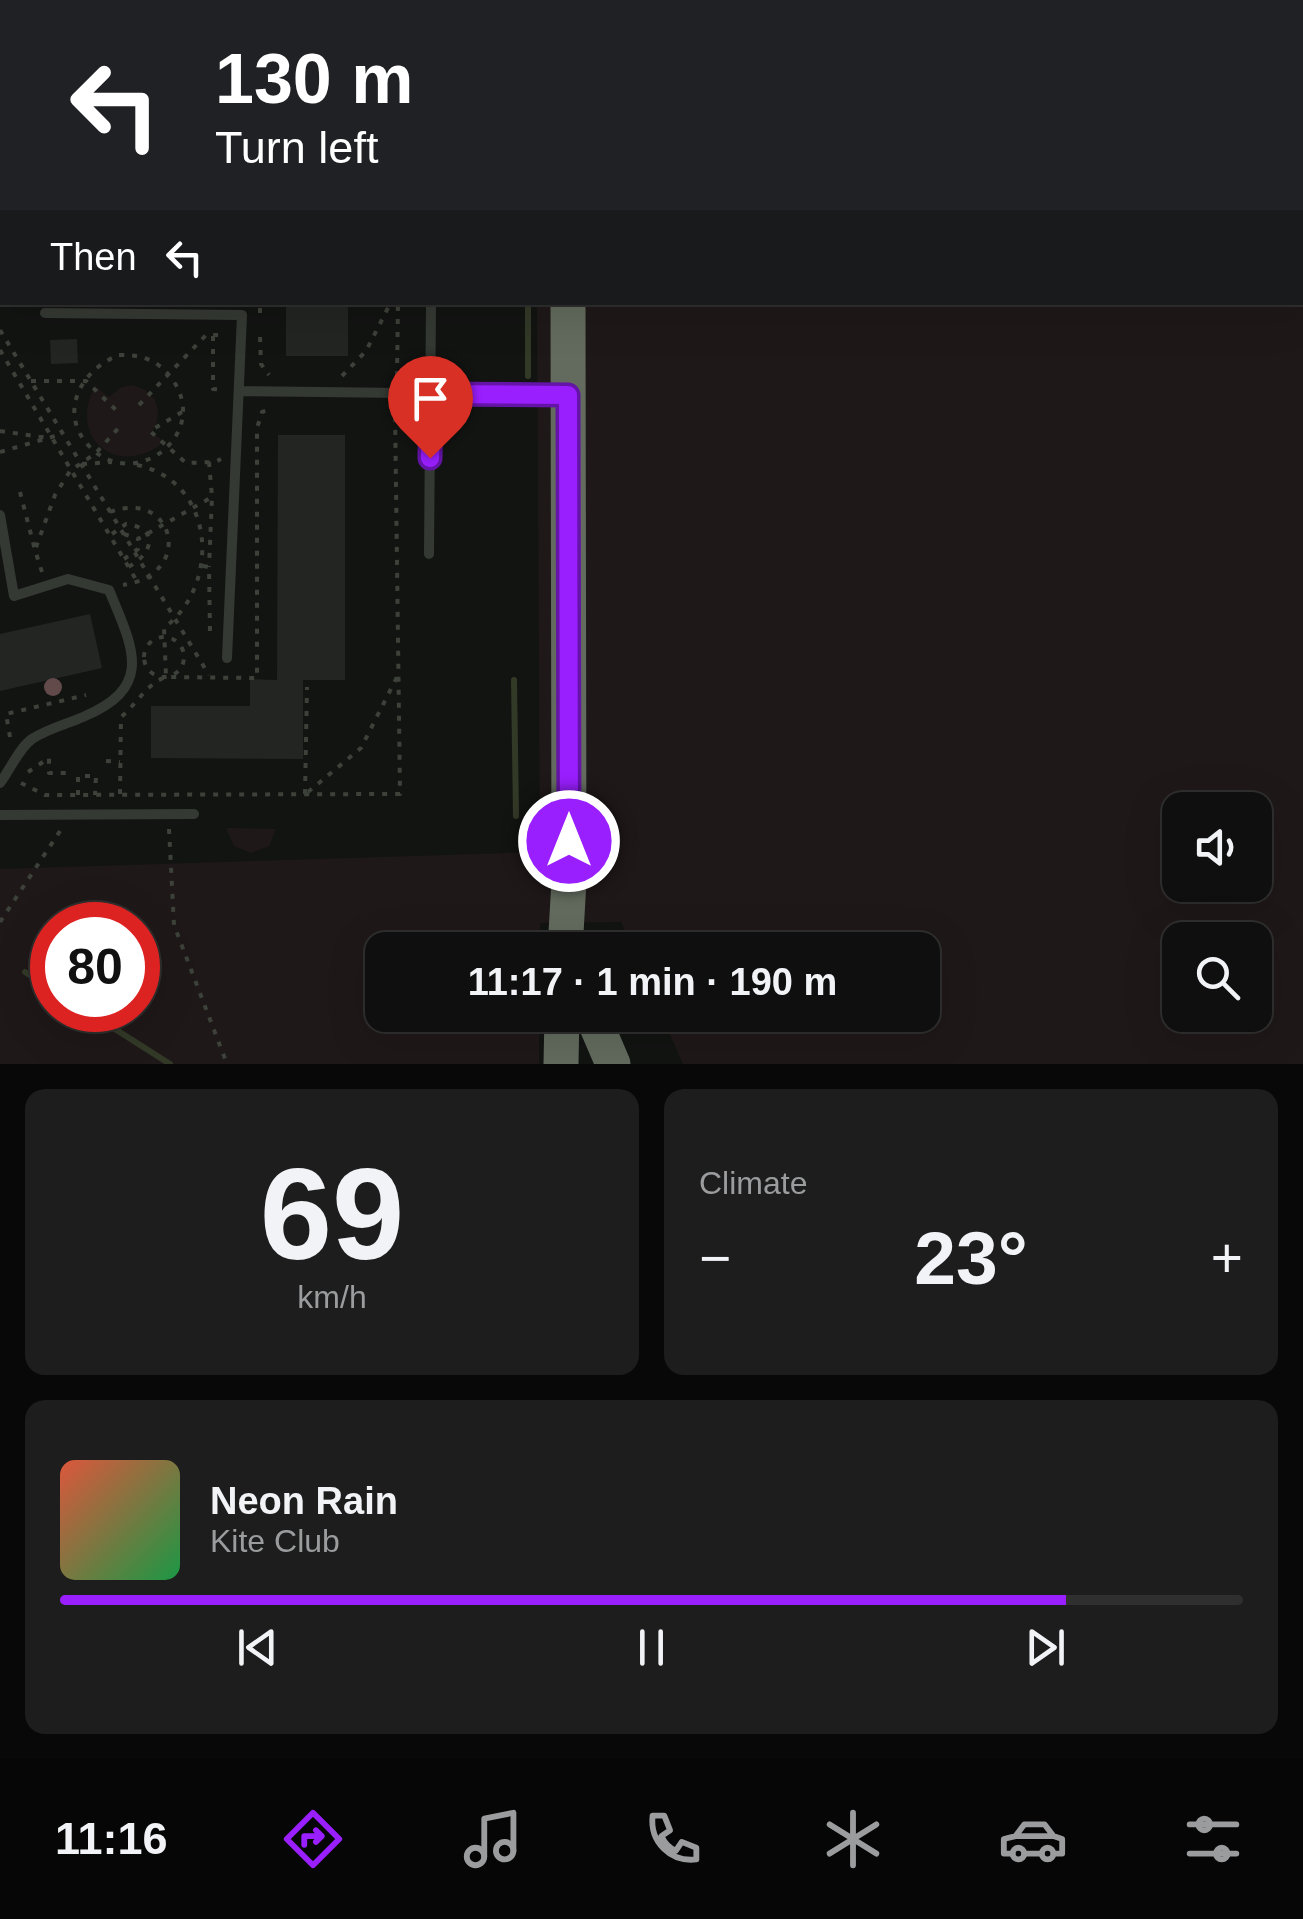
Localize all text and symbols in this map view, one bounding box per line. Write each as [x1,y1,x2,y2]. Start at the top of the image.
icon: left [50,40,180,170]
text: 130 m [215,40,413,118]
text: Turn left [215,122,378,173]
icon: left [157,230,212,285]
text: Then [50,236,137,278]
pin [388,356,473,459]
icon: arrive [403,371,458,426]
position arrow [517,789,621,893]
map controls [1162,792,1272,1032]
button: sound [1162,792,1272,902]
speed limit sign: 80 [30,902,160,1032]
button: search [1162,922,1272,1032]
text: 11:17 · 1 min · 190 m [468,961,837,1003]
text: 69 [260,1141,404,1287]
text: Climate [699,1165,807,1201]
text: 23° [914,1216,1028,1300]
text: − [699,1227,731,1289]
text: + [1211,1227,1243,1289]
text: km/h [297,1279,367,1315]
text: Neon Rain [210,1480,398,1522]
text: Kite Club [210,1523,340,1559]
icon: previous [230,1620,285,1675]
icon: pause [624,1620,679,1675]
icon: next [1018,1620,1073,1675]
icon: directions [278,1804,348,1874]
icon: music [458,1804,528,1874]
icon: phone [638,1804,708,1874]
icon: climate [818,1804,888,1874]
icon: car [998,1804,1068,1874]
icon: filters [1178,1804,1248,1874]
text: 11:16 [55,1813,168,1864]

